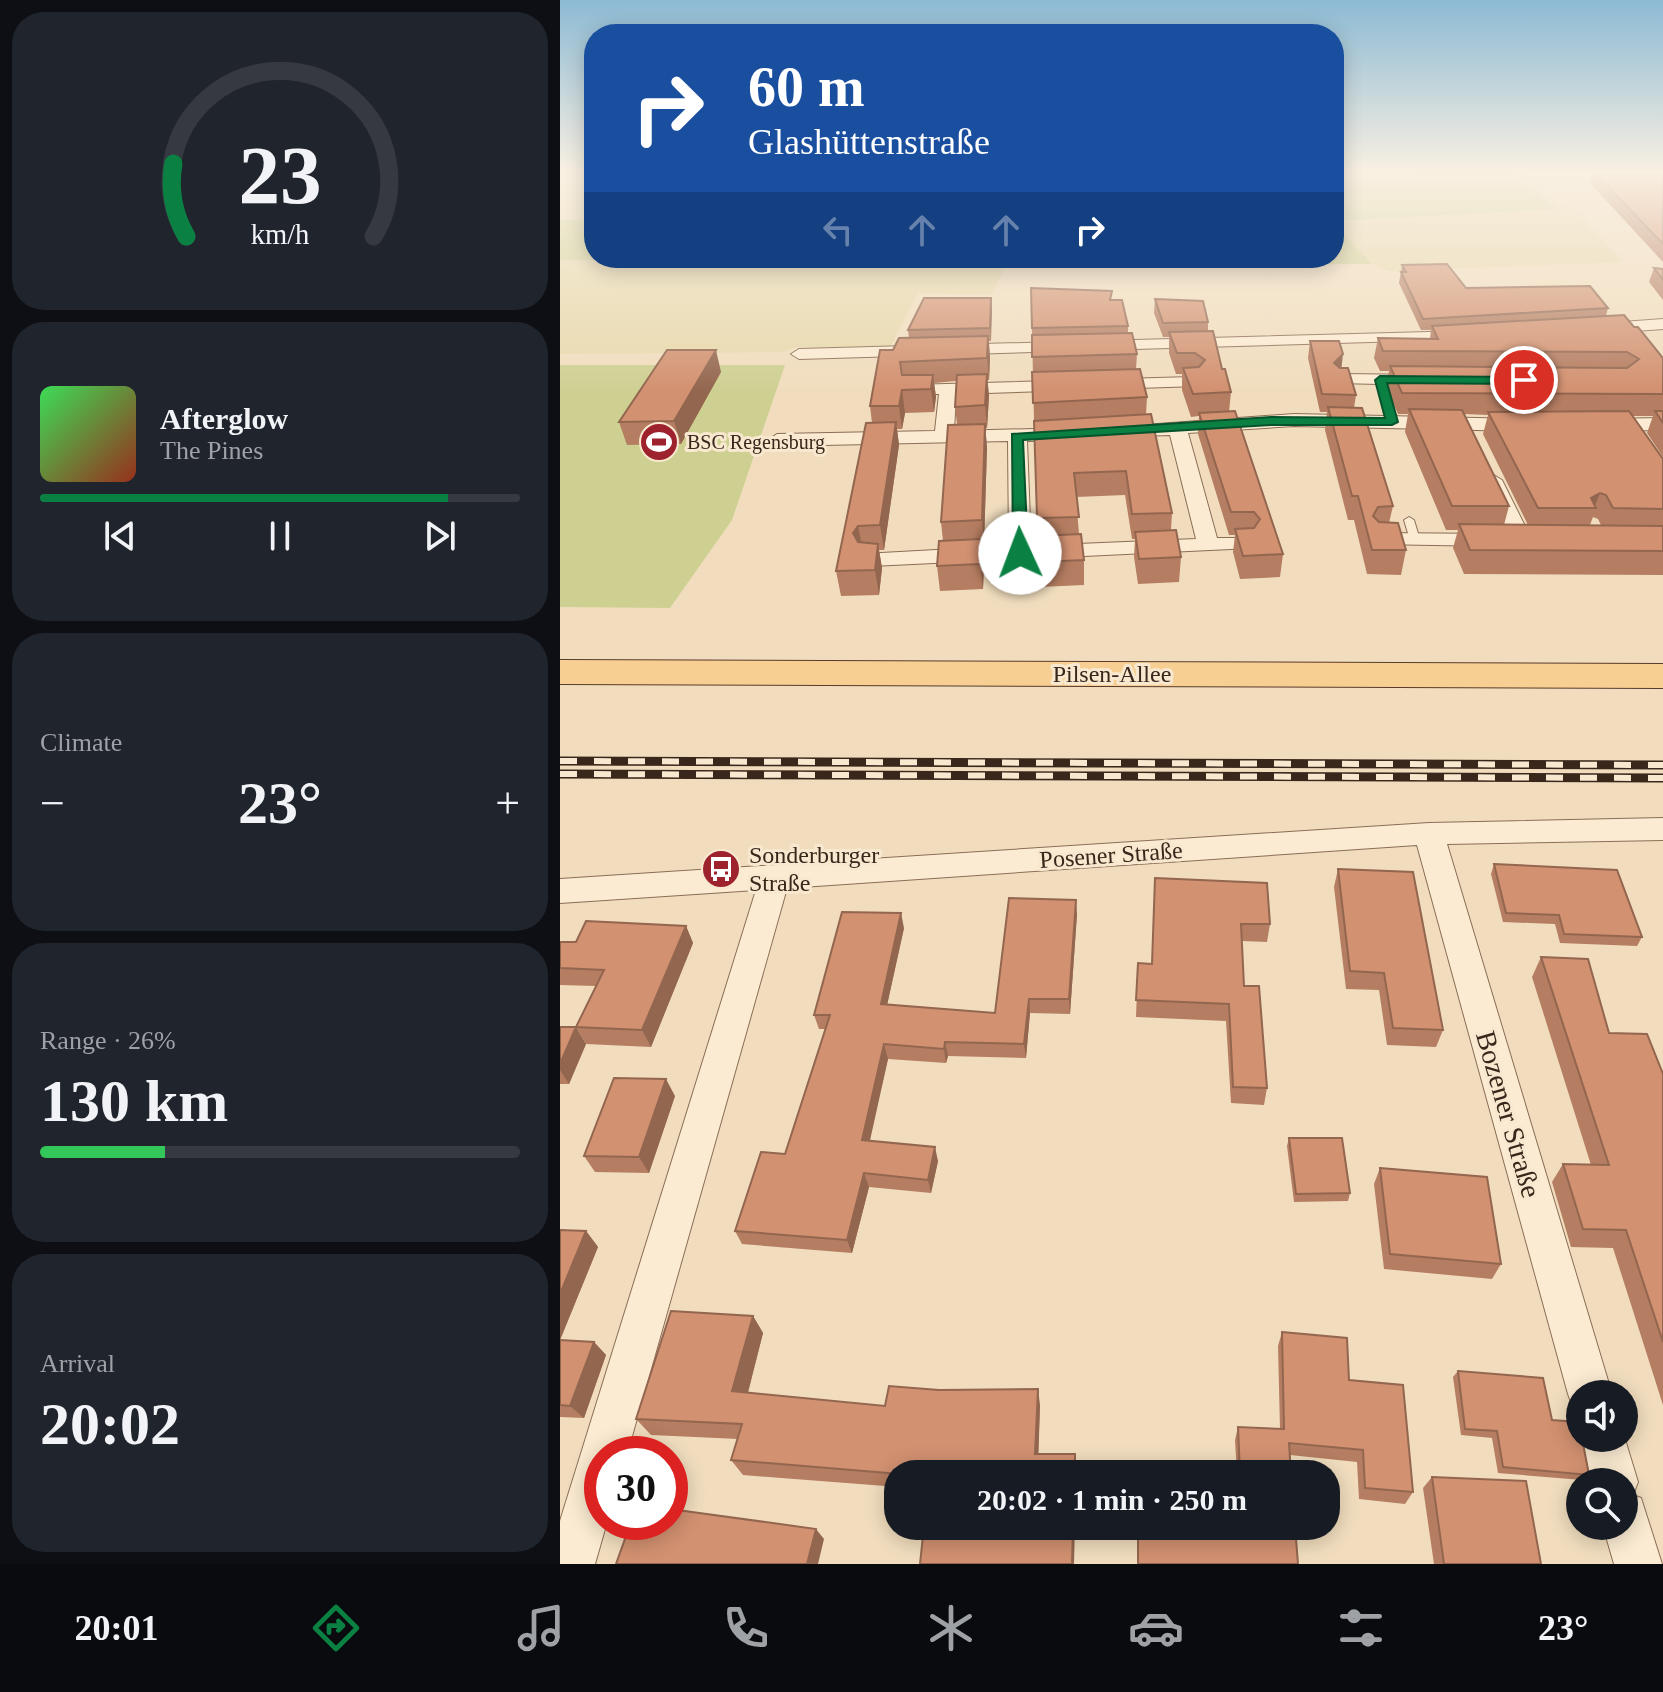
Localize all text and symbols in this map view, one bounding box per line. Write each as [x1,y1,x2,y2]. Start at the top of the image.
icon: right [616,56,720,160]
text: 60 m [748,56,865,118]
text: Glashüttenstraße [748,122,990,162]
text: 23 [238,129,322,221]
icon: left [816,208,860,252]
icon: ahead [900,208,944,252]
icon: ahead [984,208,1028,252]
icon: right [1068,208,1112,252]
text: km/h [251,219,309,250]
pin [1490,346,1558,414]
icon: arrive [1502,358,1546,402]
text: Afterglow [160,402,288,435]
sports icon: BSC Regensburg [638,421,680,463]
place label: BSC Regensburg [687,431,825,454]
text: The Pines [160,436,263,465]
position arrow [978,511,1062,595]
icon: previous [98,514,142,558]
icon: pause [258,514,302,558]
icon: next [418,514,462,558]
street label: Pilsen-Allee [1053,661,1171,687]
text: Climate [40,728,122,757]
text: 23° [238,770,322,836]
text: − [40,779,65,828]
text: + [495,779,520,828]
street label: Posener Straße [1039,837,1183,873]
place label: Sonderburger Straße [749,842,879,896]
bus stop icon: Sonderburger Straße [700,848,742,890]
text: Range · 26% [40,1026,176,1055]
street label: Bozener Straße [1470,1027,1547,1201]
text: 130 km [40,1068,228,1134]
text: Arrival [40,1349,115,1378]
map controls [1566,1380,1638,1540]
button: sound [1566,1380,1638,1452]
text: 20:02 [40,1391,180,1457]
speed limit sign: 30 [584,1436,688,1540]
button: search [1566,1468,1638,1540]
text: 20:02 · 1 min · 250 m [977,1483,1247,1516]
icon: directions [308,1600,364,1656]
icon: music [513,1600,569,1656]
icon: phone [718,1600,774,1656]
icon: climate [923,1600,979,1656]
icon: car [1128,1600,1184,1656]
icon: filters [1333,1600,1389,1656]
text: 20:01 [75,1608,159,1648]
text: 23° [1538,1608,1588,1648]

